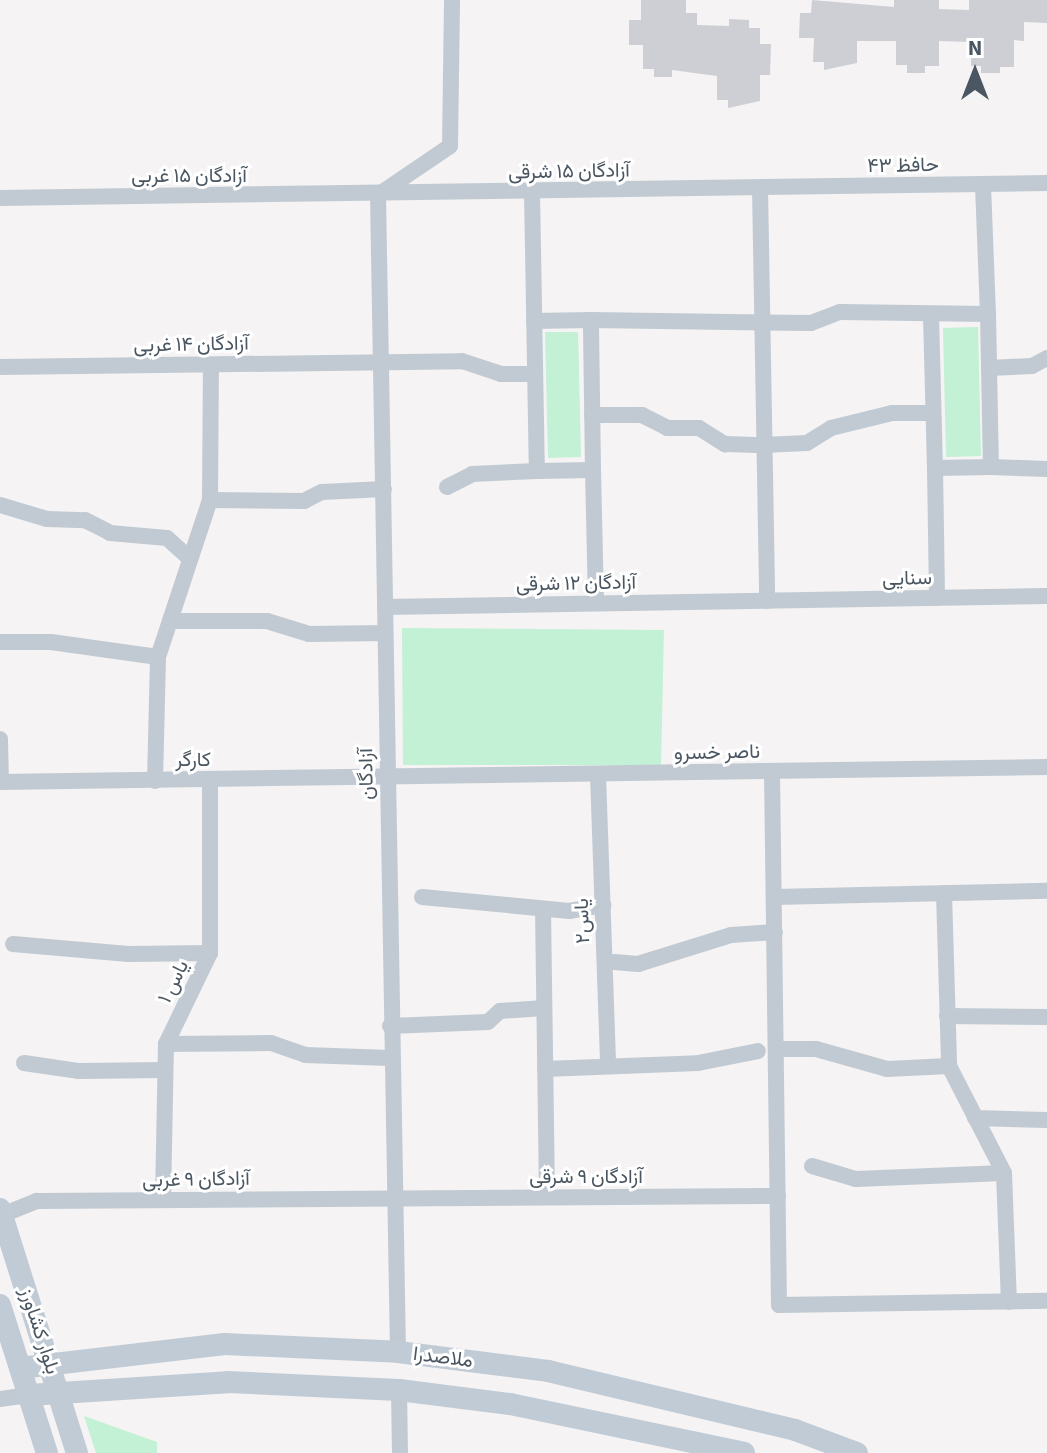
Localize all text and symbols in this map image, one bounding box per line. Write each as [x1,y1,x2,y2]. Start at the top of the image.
north arrow [935,32,1015,112]
text: N [968,32,982,64]
street label: حافظ ۴۳ [867,153,939,179]
street label: آزادگان ۱۵ شرقی [508,159,630,185]
street label: آزادگان ۱۵ غربی [131,164,247,188]
street label: آزادگان ۱۴ غربی [133,332,249,358]
street label: سنایی [882,567,932,591]
street label: آزادگان ۱۲ شرقی [516,571,636,597]
street label: ناصر خسرو [674,740,760,766]
street label: کارگر [175,748,211,772]
street label: آزادگان [355,748,379,800]
street label: یاس۲ [570,898,596,944]
street label: یاس ۱ [153,957,195,1007]
street label: آزادگان ۹ شرقی [529,1165,643,1189]
street label: آزادگان ۹ غربی [142,1167,250,1193]
street label: بلوار کشاورز [14,1285,64,1377]
street label: ملاصدرا [412,1342,474,1374]

